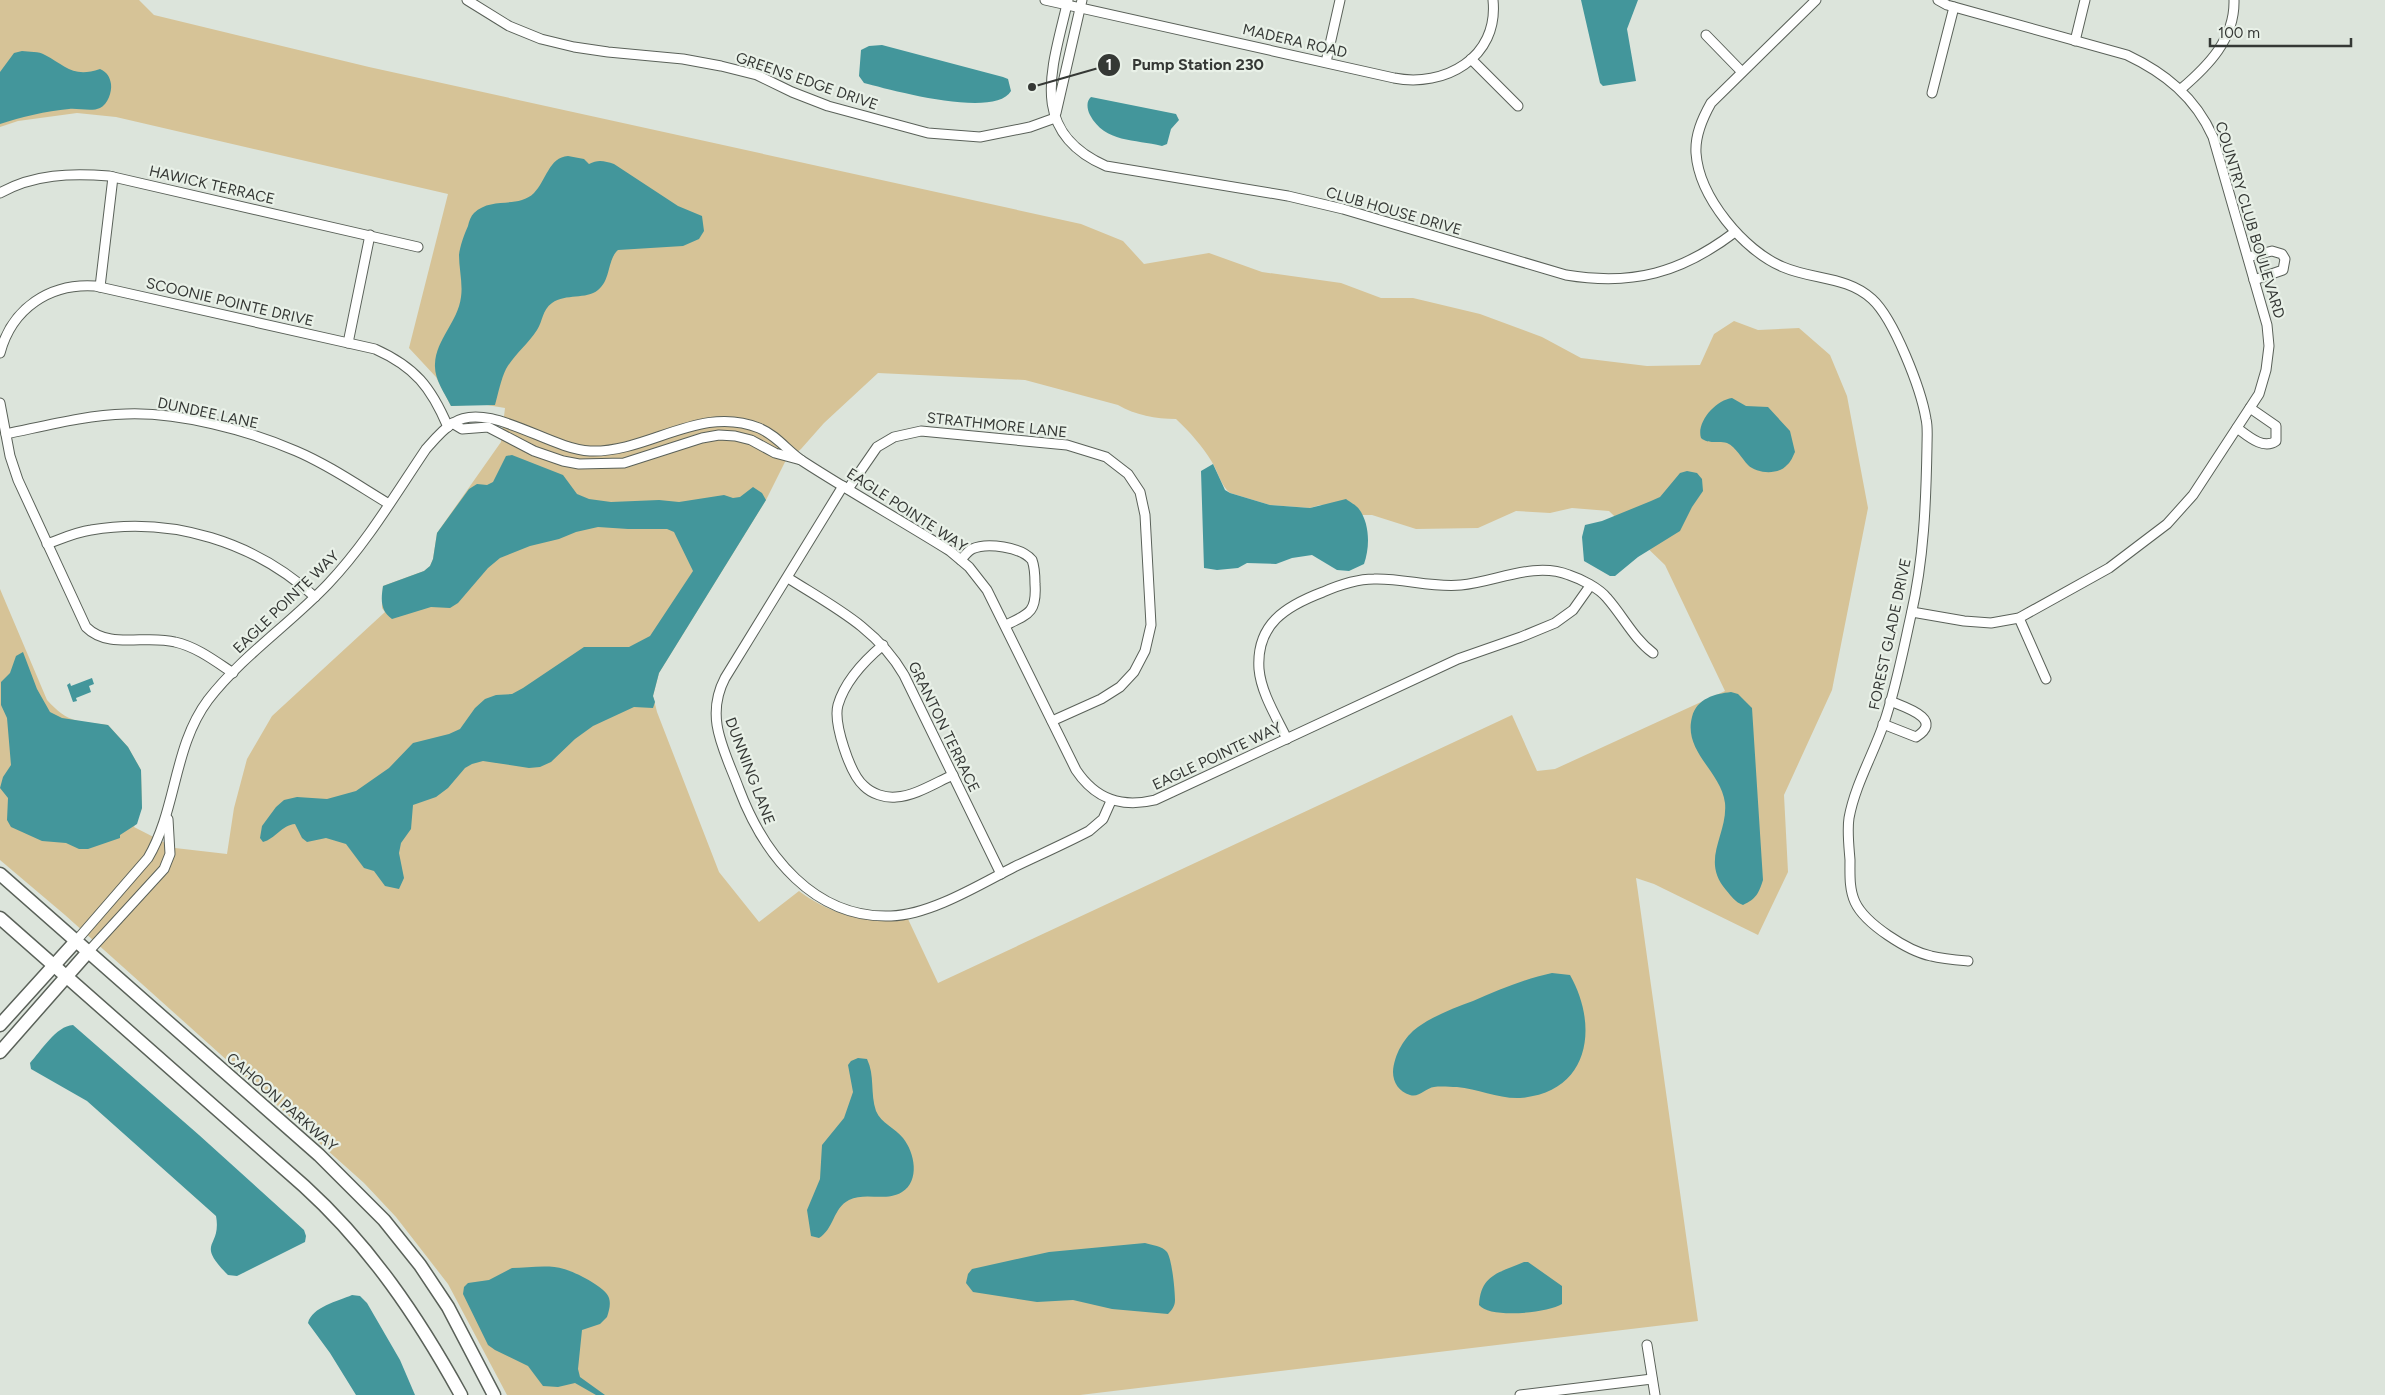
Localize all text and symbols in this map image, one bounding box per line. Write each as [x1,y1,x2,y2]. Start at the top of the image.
scale bar [2210,15,2351,47]
street label: MADERA ROAD [1241,20,1349,62]
text: 100 m [2218,24,2260,42]
street label: GREENS EDGE DRIVE [733,48,881,114]
callout: Pump Station 230 [1097,49,1274,80]
text: Pump Station 230 [1132,55,1264,74]
text: 1 [1106,56,1112,74]
street label: COUNTRY CLUB BOULEVARD [2211,119,2289,321]
street label: HAWICK TERRACE [147,162,277,208]
street label: CLUB HOUSE DRIVE [1324,183,1464,239]
street label: SCOONIE POINTE DRIVE [144,274,316,330]
street label: DUNDEE LANE [156,394,260,432]
street label: STRATHMORE LANE [926,409,1068,441]
street label: EAGLE POINTE WAY [843,464,971,556]
street label: EAGLE POINTE WAY [229,547,343,657]
street label: FOREST GLADE DRIVE [1865,557,1915,711]
street label: GRANTON TERRACE [904,659,984,795]
street label: DUNNING LANE [721,715,779,827]
street label: EAGLE POINTE WAY [1150,718,1284,794]
street label: CAHOON PARKWAY [223,1049,341,1155]

